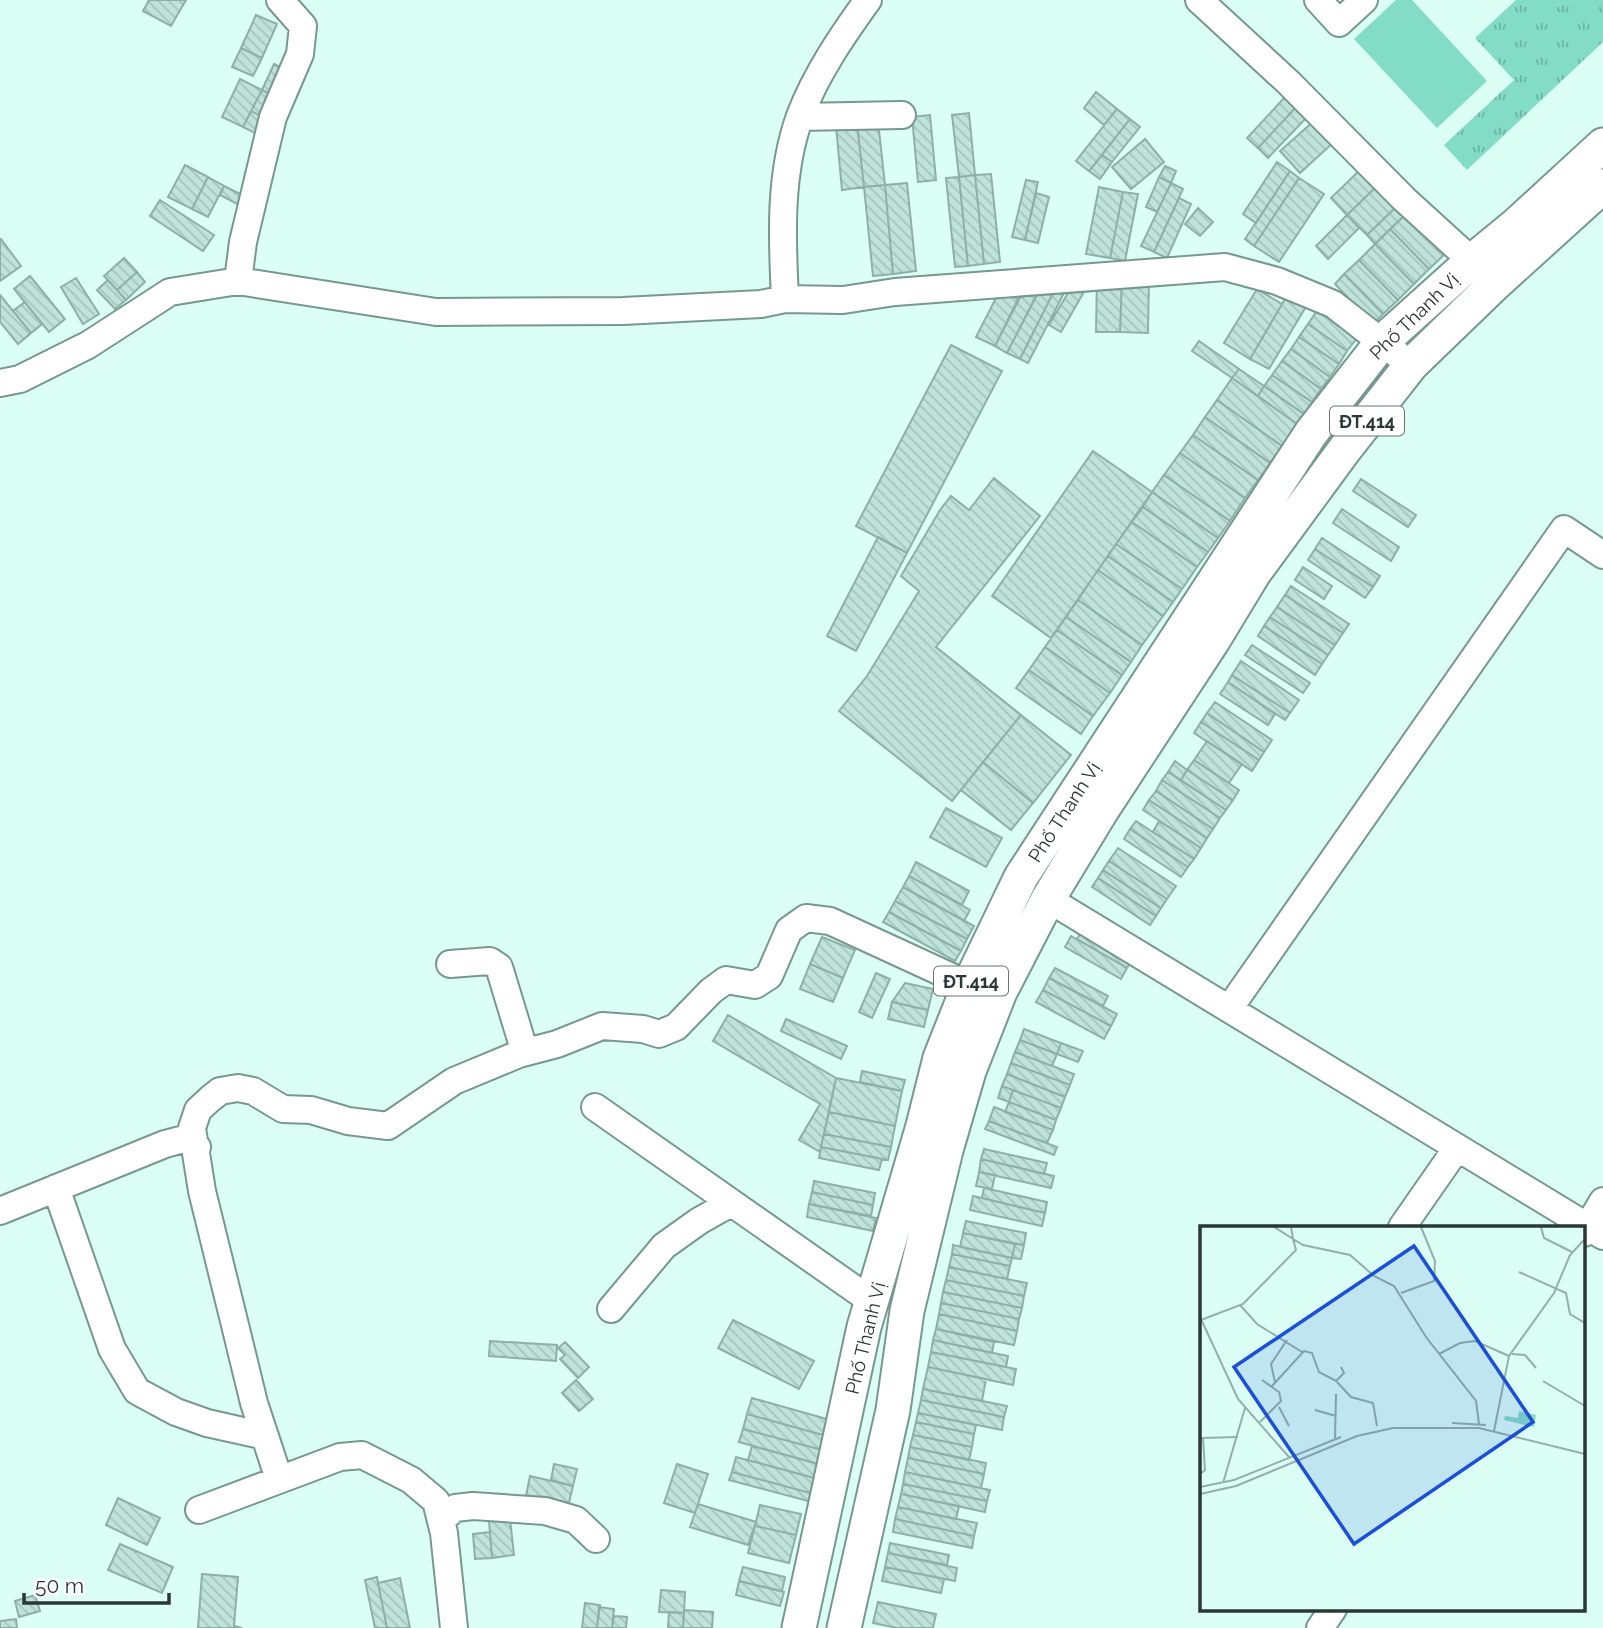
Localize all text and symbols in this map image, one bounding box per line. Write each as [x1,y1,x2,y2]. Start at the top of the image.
street label: Phố Thanh Vị [1365,268,1463,364]
road number: ĐT.414 [1330,407,1404,436]
street label: Phố Thanh Vị [1023,758,1105,866]
road number: ĐT.414 [934,966,1008,996]
inset map [1200,1226,1586,1610]
street label: Phố Thanh Vị [840,1280,890,1396]
scale bar [24,1562,170,1606]
text: 50 m [35,1573,84,1598]

